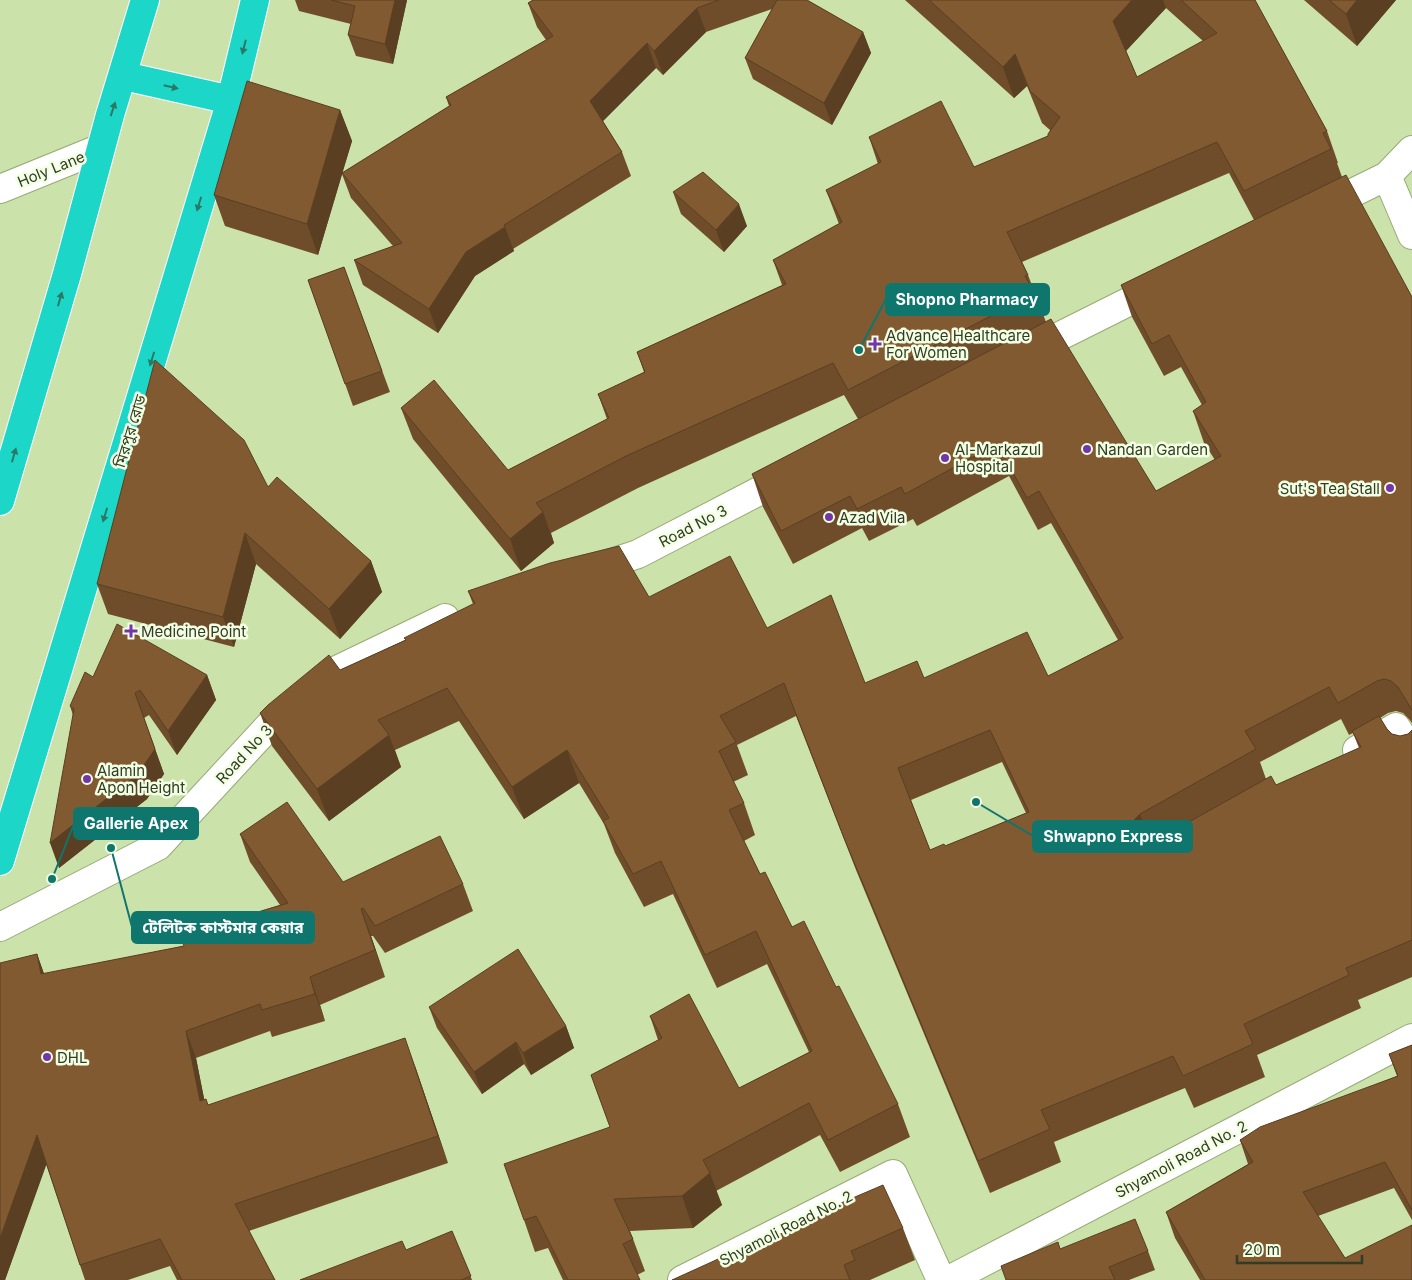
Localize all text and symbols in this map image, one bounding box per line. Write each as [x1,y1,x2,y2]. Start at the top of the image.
one-way arrow [240,40,248,55]
one-way arrow [164,83,180,91]
one-way arrow [109,101,117,116]
street label: Holy Lane [15,147,87,191]
one-way arrow [195,196,203,211]
callout: Shopno Pharmacy [886,284,1049,315]
text: Shopno Pharmacy [896,289,1039,309]
one-way arrow [56,291,64,306]
place label: Advance Healthcare For Women [886,326,1030,362]
marker: Advance Healthcare For Women [868,337,882,351]
one-way arrow [148,352,156,367]
street label: মিরপুর রোড [110,392,150,471]
place label: Al-Markazul Hospital [955,440,1041,476]
place label: Nandan Garden [1097,440,1208,459]
marker: Nandan Garden [1081,443,1093,455]
one-way arrow [10,447,18,462]
marker: Al-Markazul Hospital [939,452,951,464]
place label: Sut's Tea Stall [1280,479,1380,498]
marker: Sut's Tea Stall [1384,482,1396,494]
street label: Road No 3 [656,501,730,551]
one-way arrow [101,507,108,522]
place label: Azad Vila [839,508,906,527]
marker: Azad Vila [823,511,835,523]
place label: Medicine Point [141,622,246,641]
marker: Medicine Point [125,625,137,637]
street label: Road No 3 [212,720,276,788]
place label: Alamin Apon Height [97,761,185,797]
marker: Alamin Apon Height [81,773,93,785]
callout: Gallerie Apex [74,808,198,839]
text: Gallerie Apex [84,813,188,833]
callout: Shwapno Express [1033,821,1192,852]
text: Shwapno Express [1043,826,1183,846]
callout: টেলিটক কাস্টমার কেয়ার [132,912,314,943]
text: টেলিটক কাস্টমার কেয়ার [142,917,304,937]
place label: DHL [57,1048,87,1067]
marker: DHL [41,1051,53,1063]
street label: Shyamoli Road No. 2 [1112,1116,1250,1202]
street label: Shyamoli Road No. 2 [716,1186,856,1270]
scale bar [1237,1232,1362,1264]
text: 20 m [1244,1240,1280,1259]

